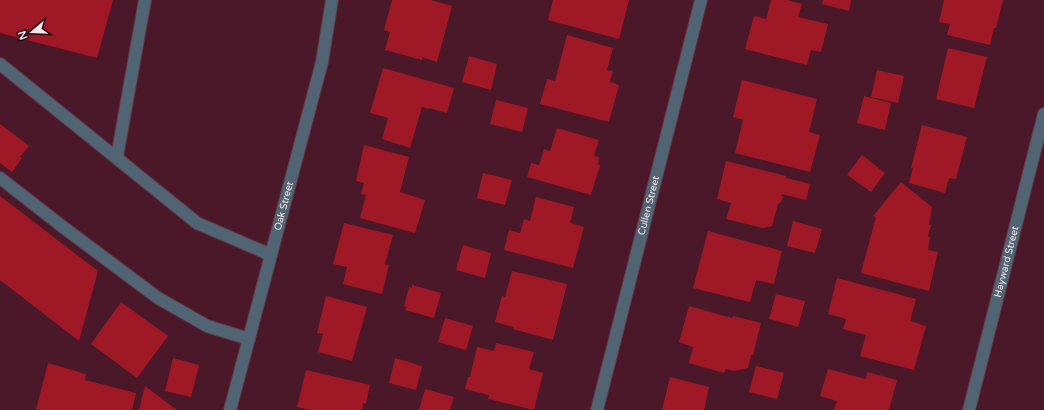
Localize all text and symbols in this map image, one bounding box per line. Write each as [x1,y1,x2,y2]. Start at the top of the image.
north arrow [12,12,52,52]
text: N [15,29,31,41]
street label: Cullen Street [636,174,662,236]
street label: Oak Street [272,180,296,232]
street label: Hayward Street [992,225,1021,299]

